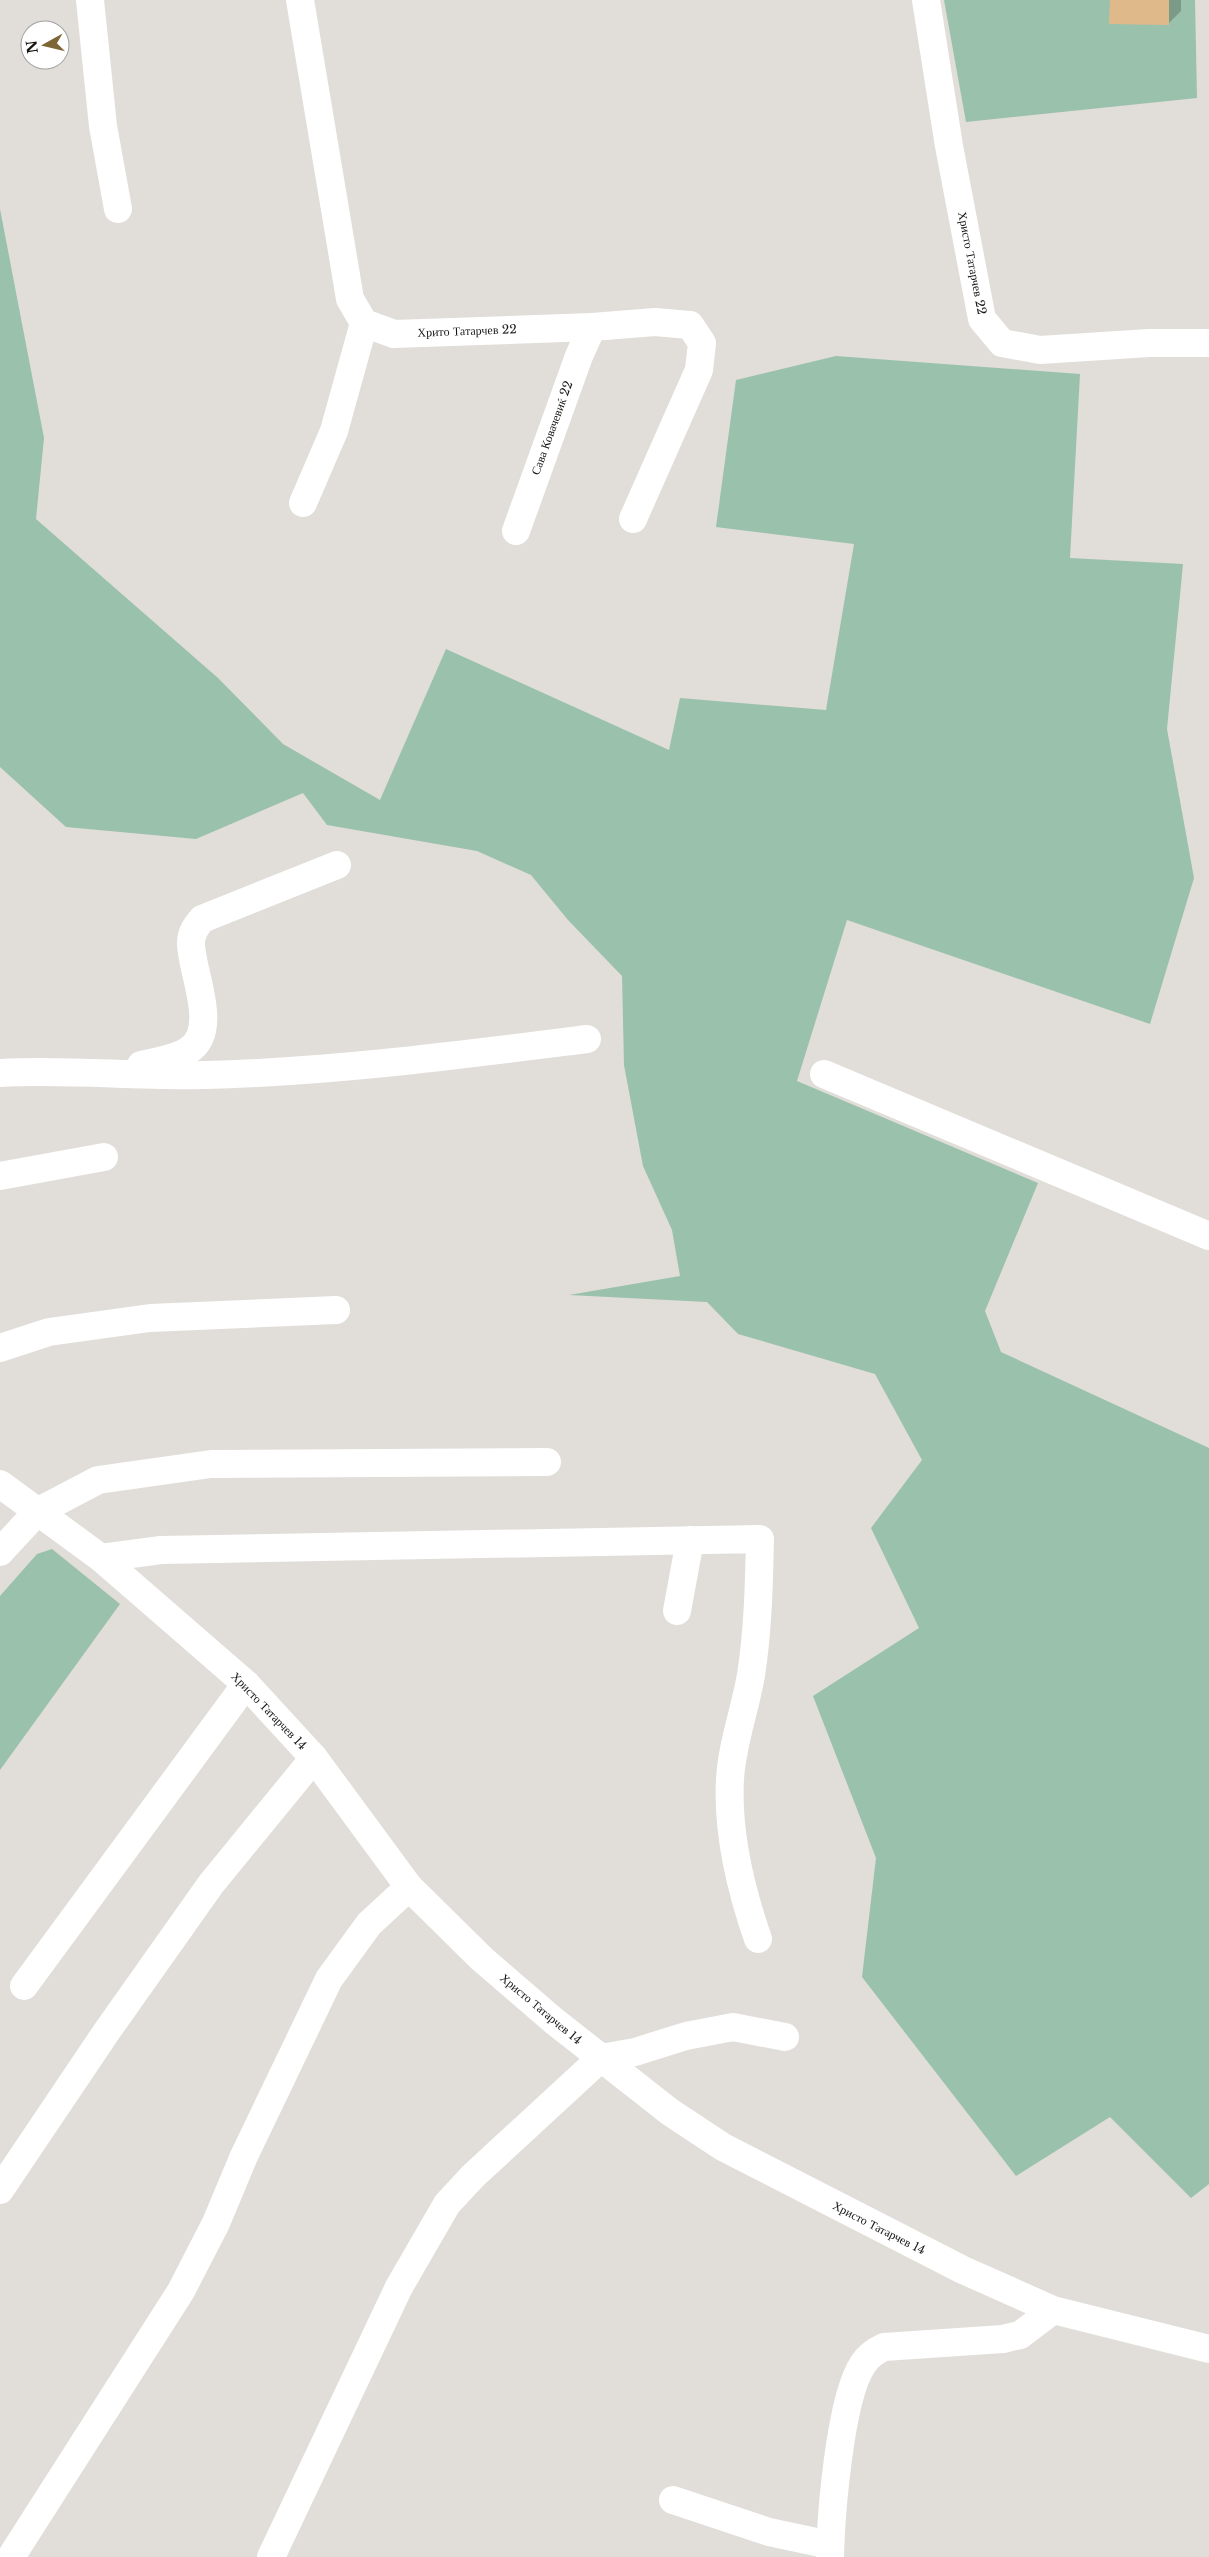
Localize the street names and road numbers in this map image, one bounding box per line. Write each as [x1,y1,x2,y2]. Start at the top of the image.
street label: Христо Татарчев 22 [955,210,990,316]
street label: Хрито Татарчев 22 [417,321,517,340]
street label: Сава Ковачевиќ 22 [528,379,575,477]
street label: Христо Татарчев 14 [228,1669,310,1753]
street label: Христо Татарчев 14 [497,1970,585,2047]
street label: Христо Татарчев 14 [830,2198,928,2257]

